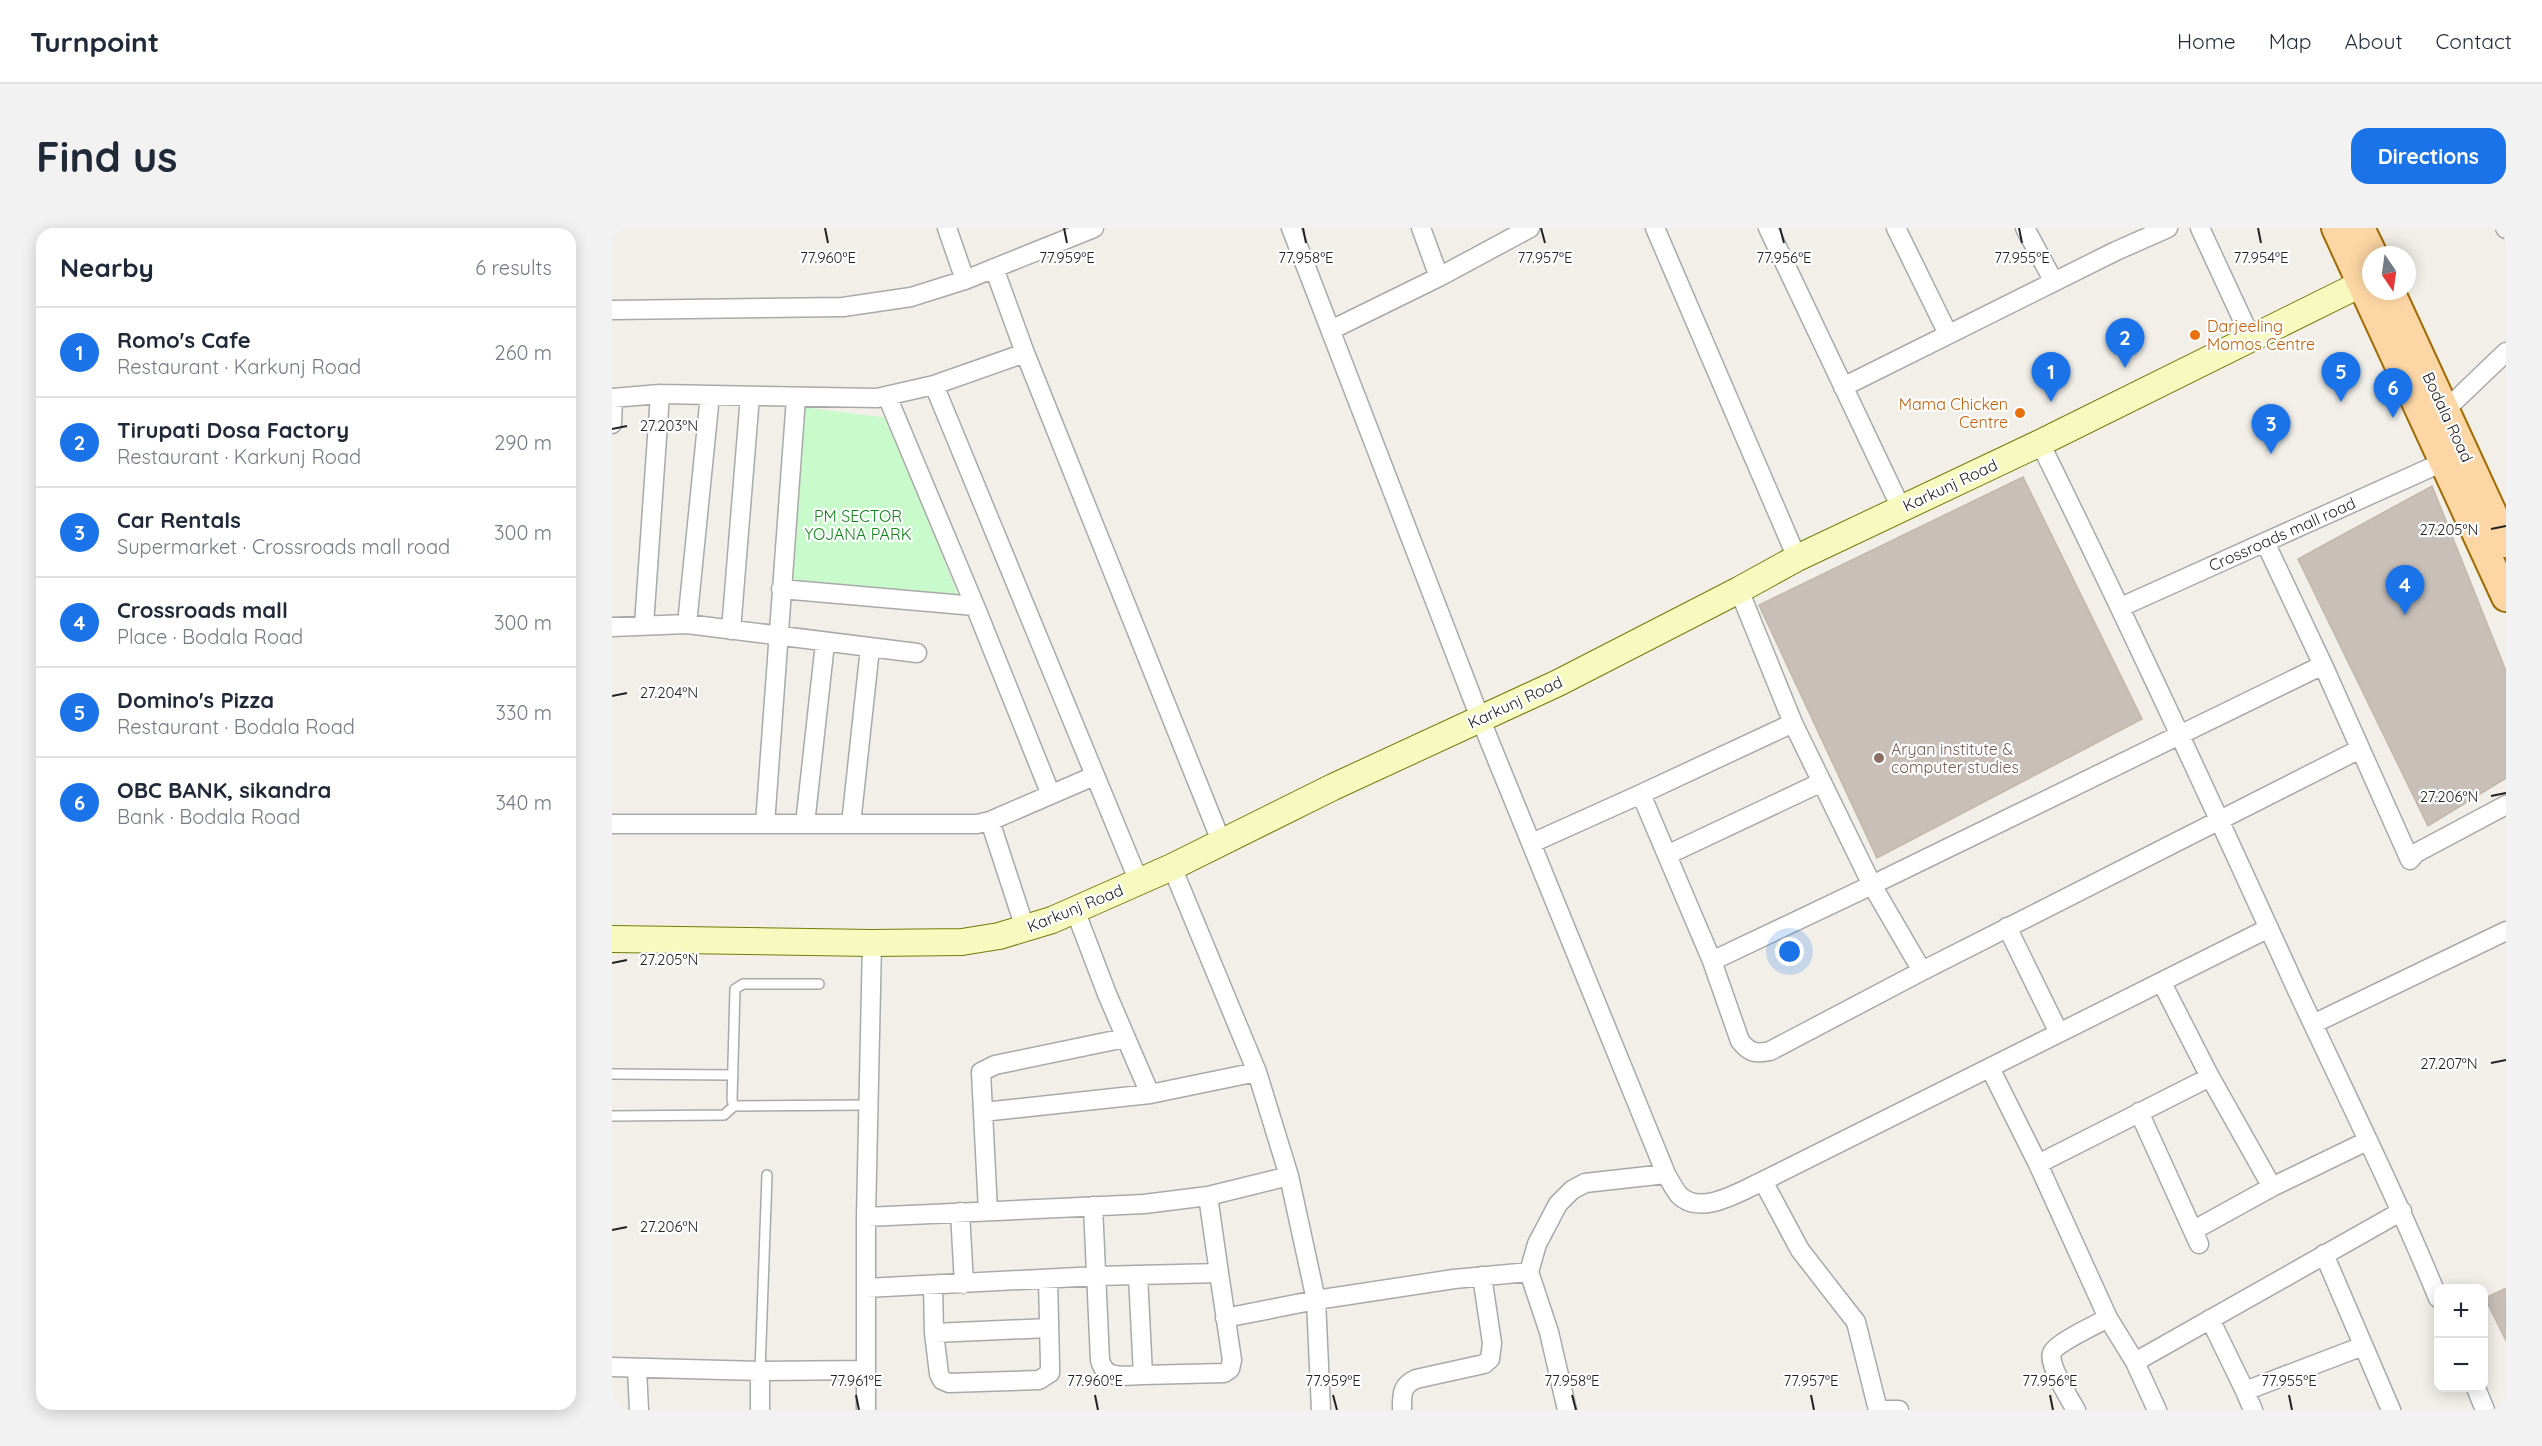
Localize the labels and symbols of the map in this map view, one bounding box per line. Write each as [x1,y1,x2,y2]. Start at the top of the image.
north arrow [2362,246,2416,300]
text: 77.960°E [800,248,856,267]
text: 77.959°E [1039,248,1095,267]
text: 77.958°E [1278,248,1334,267]
text: 77.957°E [1518,248,1572,267]
text: 77.956°E [1756,248,1812,267]
text: 77.955°E [1994,248,2050,267]
text: 77.954°E [2233,248,2289,267]
place label: Darjeeling Momos Centre [2207,316,2315,354]
pin: 2 [2106,318,2144,368]
marker: Darjeeling Momos Centre [2188,328,2202,342]
pin: 1 [2032,352,2070,402]
pin: 5 [2322,352,2360,402]
pin: 6 [2374,368,2412,418]
street label: Bodala Road [2418,369,2478,465]
place label: Mama Chicken Centre [1899,394,2008,432]
pin: 3 [2252,404,2290,454]
marker: Mama Chicken Centre [2013,406,2027,420]
text: 27.203°N [640,416,698,435]
street label: Karkunj Road [1900,454,2000,516]
street label: Crossroads mall road [2206,493,2358,575]
park label: PM SECTOR YOJANA PARK [805,506,912,544]
text: 27.205°N [2420,520,2478,539]
pin: 4 [2386,566,2424,615]
street label: Karkunj Road [1465,671,1565,733]
text: 27.204°N [640,683,698,702]
place label: Aryan institute & computer studies [1891,739,2019,777]
marker: Aryan institute & computer studies [1872,751,1886,765]
text: 27.206°N [2420,787,2478,806]
street label: Karkunj Road [1024,880,1126,936]
your location [1775,937,1804,966]
text: 27.205°N [640,950,698,969]
text: 27.207°N [2420,1054,2478,1073]
text: 27.206°N [640,1217,698,1236]
text: 77.961°E [830,1371,882,1390]
text: 77.960°E [1067,1371,1123,1390]
text: 77.959°E [1305,1371,1361,1390]
text: 77.958°E [1544,1371,1600,1390]
text: 77.957°E [1784,1371,1838,1390]
text: 77.956°E [2022,1371,2078,1390]
text: 77.955°E [2261,1371,2317,1390]

